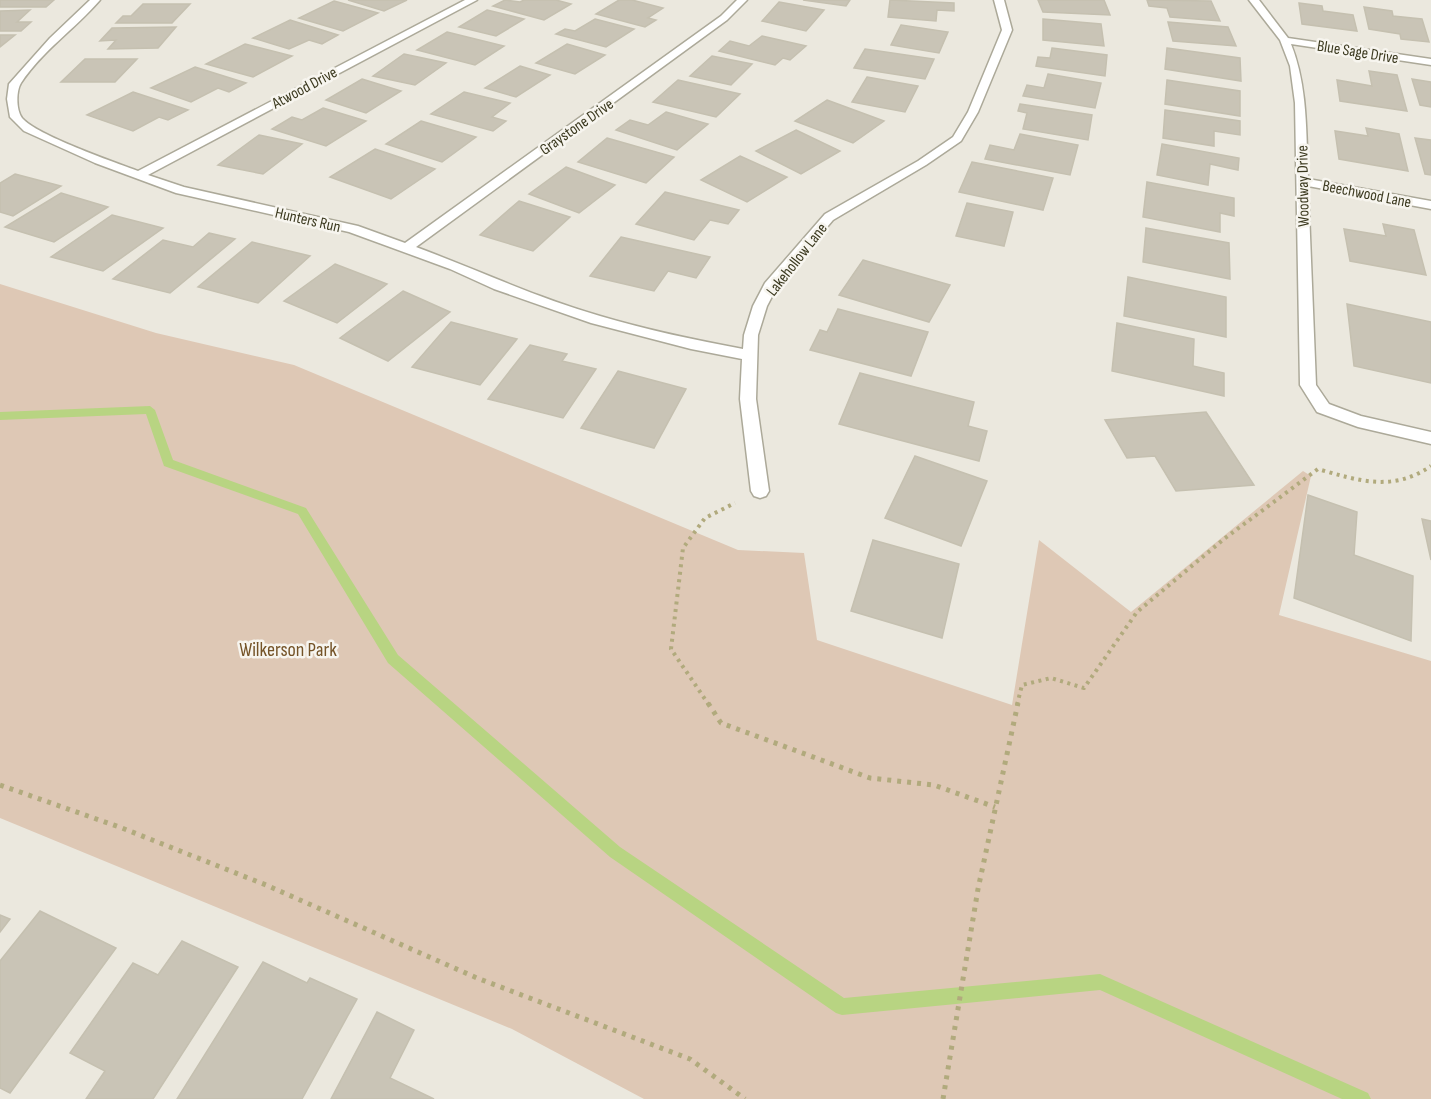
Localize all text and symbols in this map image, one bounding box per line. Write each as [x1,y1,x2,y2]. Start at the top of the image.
street label: Blue Sage Drive [1316,37,1400,68]
street label: Atwood Drive [268,63,341,114]
street label: Graystone Drive [536,95,617,160]
street label: Woodway Drive [1293,145,1314,227]
street label: Beechwood Lane [1321,177,1413,212]
street label: Hunters Run [273,204,342,237]
street label: Lakehollow Lane [763,220,832,300]
park label: Wilkerson Park [239,638,337,662]

